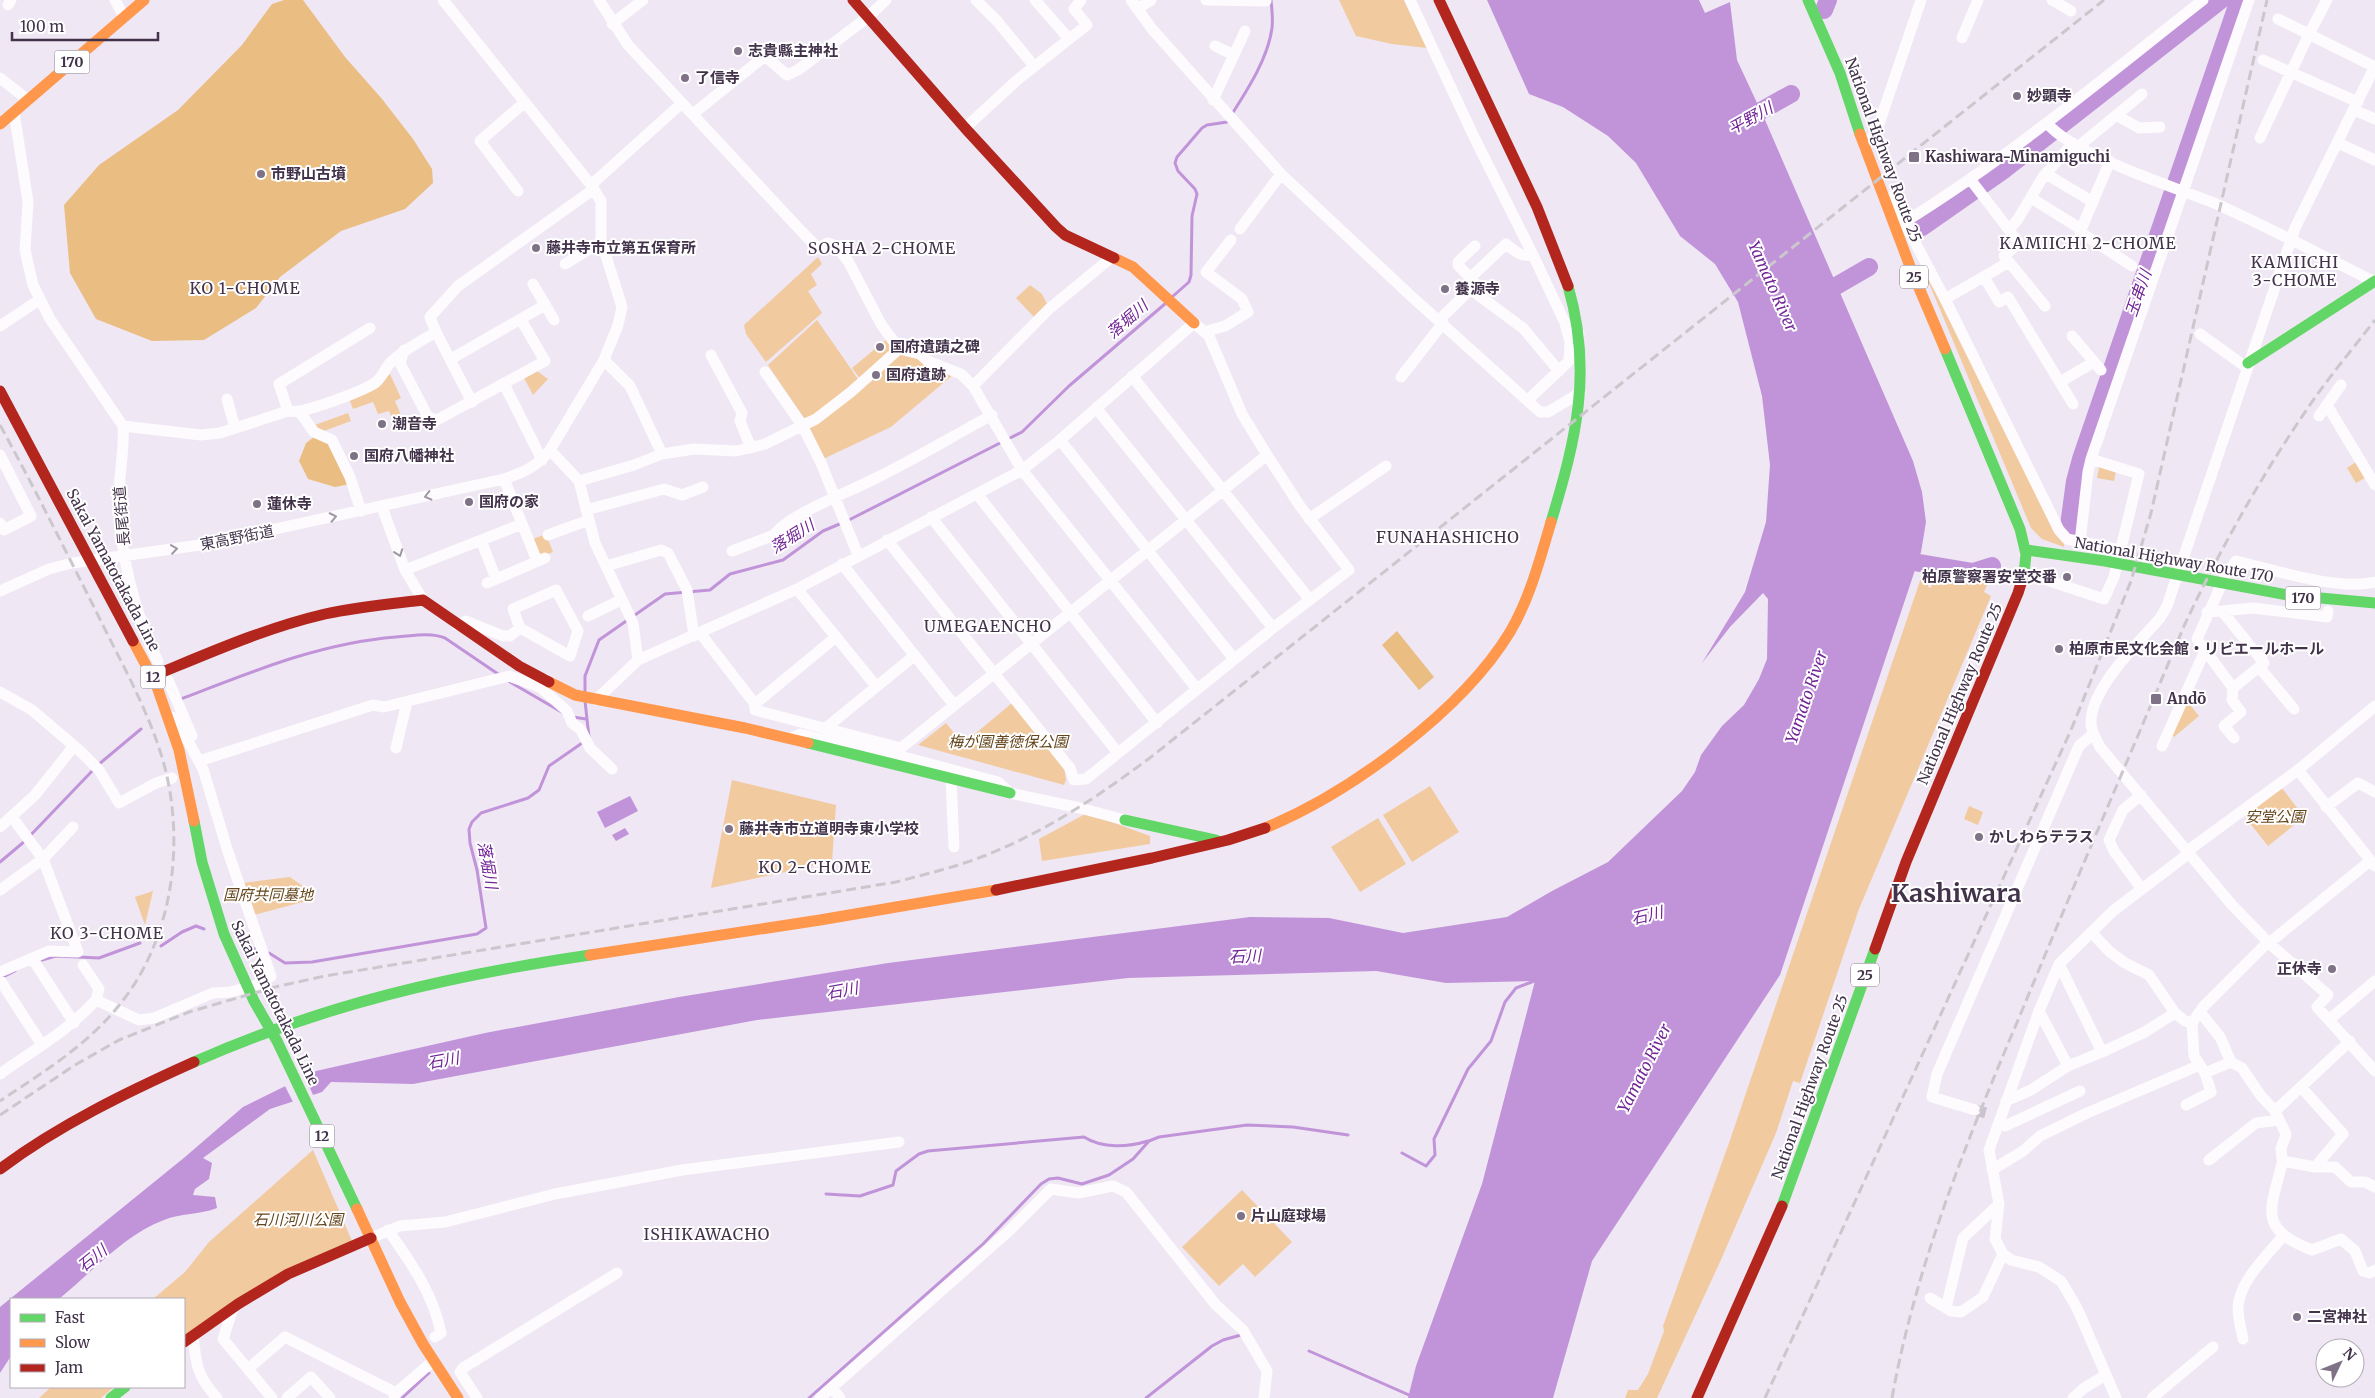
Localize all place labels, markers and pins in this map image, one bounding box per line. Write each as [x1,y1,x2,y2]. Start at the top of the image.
place label: 志貴縣主神社 [748,41,838,60]
marker: 志貴縣主神社 [732,45,744,57]
place label: 了信寺 [695,68,740,87]
marker: 了信寺 [679,72,691,84]
place label: 妙顕寺 [2027,86,2072,105]
marker: 妙顕寺 [2011,90,2023,102]
place label: Kashiwara-Minamiguchi [1925,147,2110,166]
marker: Kashiwara-Minamiguchi [1907,150,1921,164]
place label: 市野山古墳 [271,164,346,183]
marker: 市野山古墳 [255,168,267,180]
place label: 藤井寺市立第五保育所 [546,238,696,257]
marker: 藤井寺市立第五保育所 [530,242,542,254]
place label: 養源寺 [1455,279,1500,298]
marker: 養源寺 [1439,283,1451,295]
place label: 国府遺蹟之碑 [890,337,980,356]
marker: 国府遺蹟之碑 [874,341,886,353]
place label: 国府遺跡 [886,365,946,384]
marker: 国府遺跡 [870,369,882,381]
place label: 潮音寺 [392,414,437,433]
marker: 潮音寺 [376,418,388,430]
place label: 国府八幡神社 [364,446,454,465]
marker: 国府八幡神社 [348,450,360,462]
place label: 国府の家 [479,492,539,511]
place label: 蓮休寺 [267,494,312,513]
marker: 国府の家 [463,496,475,508]
marker: 蓮休寺 [251,498,263,510]
place label: 柏原警察署安堂交番 [1922,567,2057,586]
marker: 柏原警察署安堂交番 [2061,571,2073,583]
place label: 柏原市民文化会館・リビエールホール [2069,639,2324,658]
marker: 柏原市民文化会館・リビエールホール [2053,643,2065,655]
place label: Andō [2166,689,2206,708]
marker: Andō [2149,692,2163,706]
place label: 藤井寺市立道明寺東小学校 [739,819,919,838]
marker: 藤井寺市立道明寺東小学校 [723,823,735,835]
place label: かしわらテラス [1989,827,2094,846]
marker: かしわらテラス [1973,831,1985,843]
place label: 正休寺 [2277,959,2322,978]
marker: 正休寺 [2326,963,2338,975]
place label: 片山庭球場 [1251,1206,1326,1225]
marker: 片山庭球場 [1235,1210,1247,1222]
place label: 二宮神社 [2307,1307,2367,1326]
marker: 二宮神社 [2291,1311,2303,1323]

